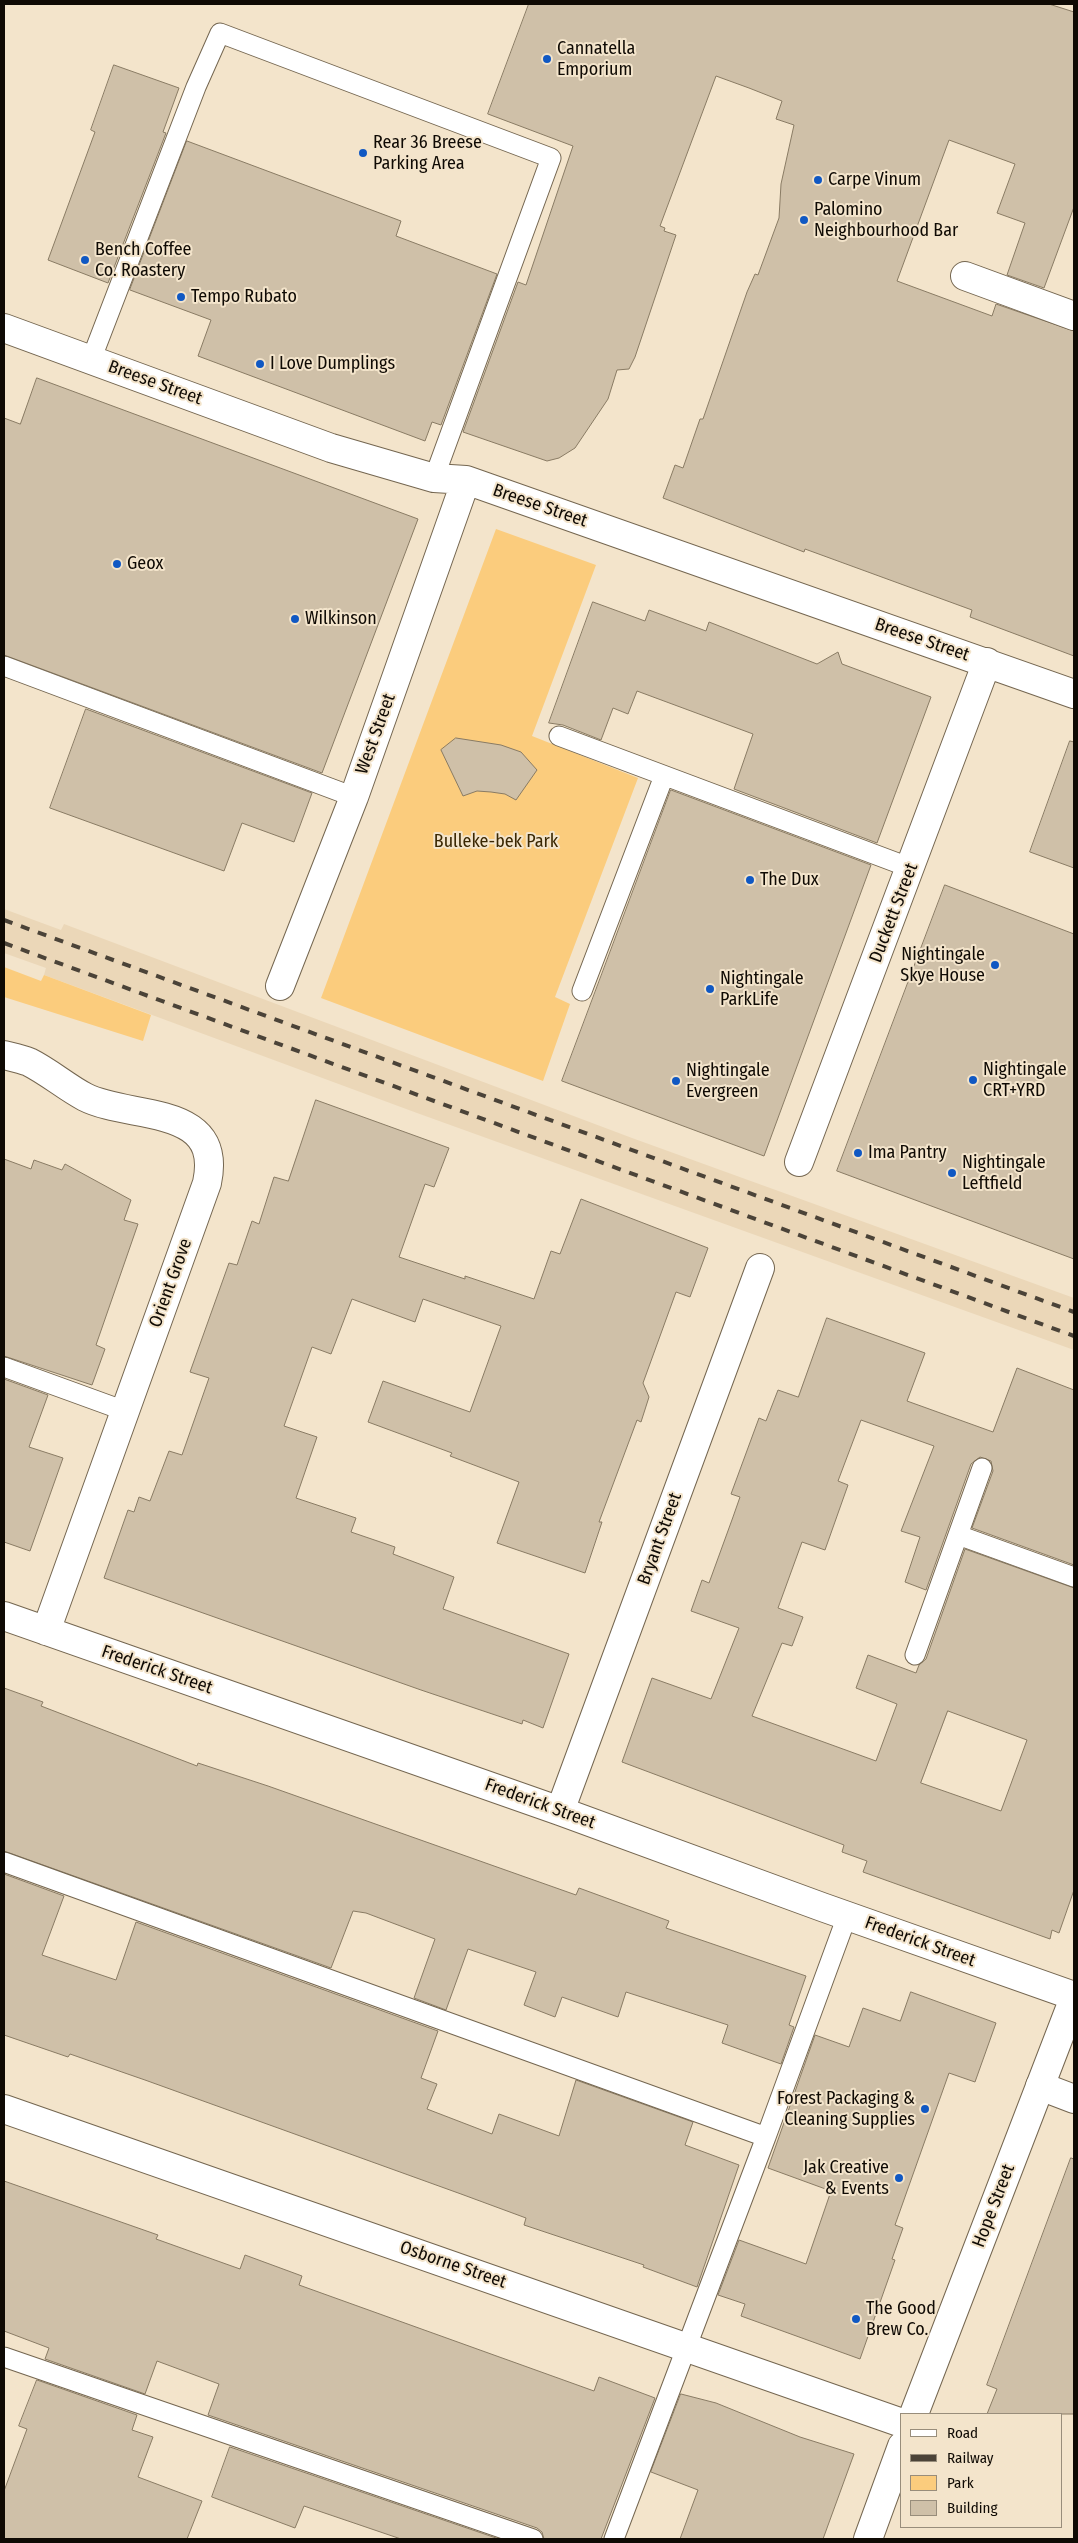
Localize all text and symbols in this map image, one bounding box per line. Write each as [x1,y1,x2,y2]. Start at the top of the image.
place label: Cannatella Emporium [557,38,635,80]
marker: Cannatella Emporium [541,53,553,65]
place label: Rear 36 Breese Parking Area [373,132,482,174]
marker: Rear 36 Breese Parking Area [357,147,369,159]
place label: Carpe Vinum [828,169,921,191]
marker: Carpe Vinum [812,174,824,186]
place label: Palomino Neighbourhood Bar [814,199,958,242]
marker: Palomino Neighbourhood Bar [798,214,810,226]
place label: Bench Coffee Co. Roastery [95,239,192,282]
marker: Bench Coffee Co. Roastery [79,254,91,266]
place label: Tempo Rubato [191,286,297,308]
marker: Tempo Rubato [175,291,187,303]
place label: I Love Dumplings [270,353,395,375]
street label: Breese Street [105,356,205,410]
marker: I Love Dumplings [254,358,266,370]
street label: Breese Street [490,480,590,532]
place label: Geox [127,553,163,575]
marker: Geox [111,558,123,570]
place label: Wilkinson [305,608,377,630]
marker: Wilkinson [289,613,301,625]
street label: Breese Street [872,614,972,666]
street label: West Street [351,691,401,777]
park label: Bulleke-bek Park [434,831,558,853]
street label: Duckett Street [865,860,923,966]
place label: The Dux [760,869,819,891]
marker: The Dux [744,874,756,886]
place label: Nightingale Skye House [900,944,985,986]
marker: Nightingale Skye House [989,959,1001,971]
place label: Nightingale ParkLife [720,968,804,1011]
marker: Nightingale ParkLife [704,983,716,995]
place label: Nightingale CRT+YRD [983,1059,1067,1102]
place label: Nightingale Evergreen [686,1060,770,1102]
marker: Nightingale CRT+YRD [967,1074,979,1086]
marker: Nightingale Evergreen [670,1075,682,1087]
place label: Ima Pantry [868,1142,947,1164]
marker: Ima Pantry [852,1147,864,1159]
place label: Nightingale Leftfield [962,1152,1046,1194]
marker: Nightingale Leftfield [946,1167,958,1179]
street label: Orient Grove [145,1236,197,1330]
street label: Bryant Street [633,1490,687,1588]
street label: Frederick Street [99,1641,215,1699]
street label: Frederick Street [482,1774,598,1834]
street label: Frederick Street [862,1912,978,1972]
place label: Forest Packaging & Cleaning Supplies [777,2088,915,2130]
marker: Forest Packaging & Cleaning Supplies [919,2103,931,2115]
place label: Jak Creative & Events [803,2157,889,2200]
street label: Hope Street [968,2161,1020,2251]
marker: Jak Creative & Events [893,2172,905,2184]
street label: Osborne Street [397,2237,509,2293]
place label: The Good Brew Co. [866,2298,936,2340]
marker: The Good Brew Co. [850,2313,862,2325]
legend [900,2413,1063,2528]
text: Road [947,2424,978,2442]
text: Railway [947,2449,994,2467]
text: Park [947,2474,974,2492]
text: Building [947,2499,998,2517]

